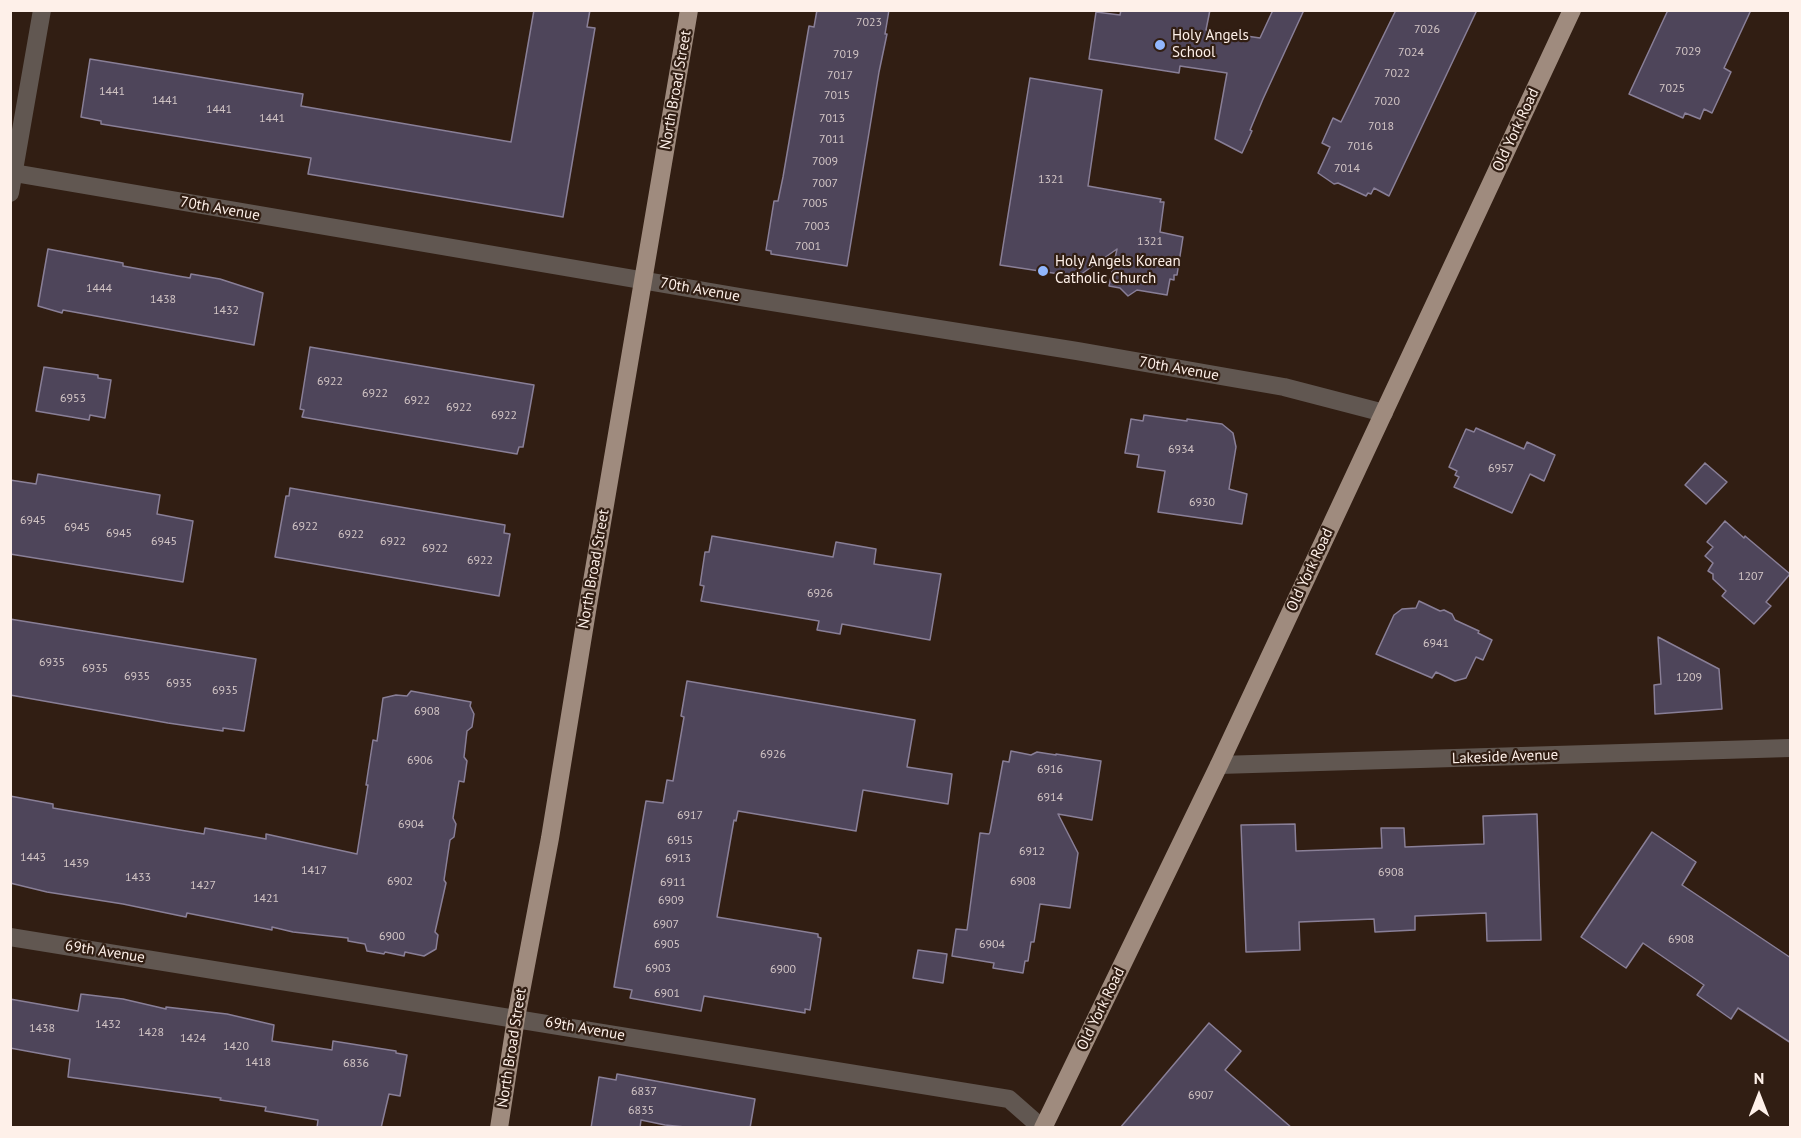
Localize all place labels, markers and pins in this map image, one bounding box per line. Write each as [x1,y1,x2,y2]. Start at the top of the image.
place label: Holy Angels School [1172,27,1249,62]
marker: Holy Angels School [1153,38,1167,52]
place label: Holy Angels Korean Catholic Church [1055,253,1181,288]
marker: Holy Angels Korean Catholic Church [1036,264,1050,278]

